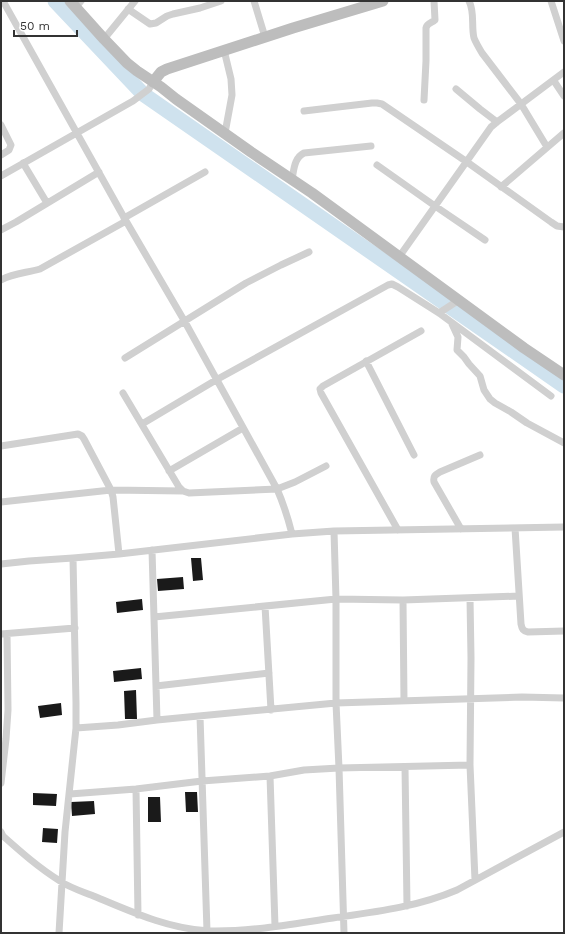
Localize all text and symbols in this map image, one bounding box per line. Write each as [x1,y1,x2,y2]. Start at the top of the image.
scale bar [14,12,77,38]
text: 50 m [20,19,50,33]

